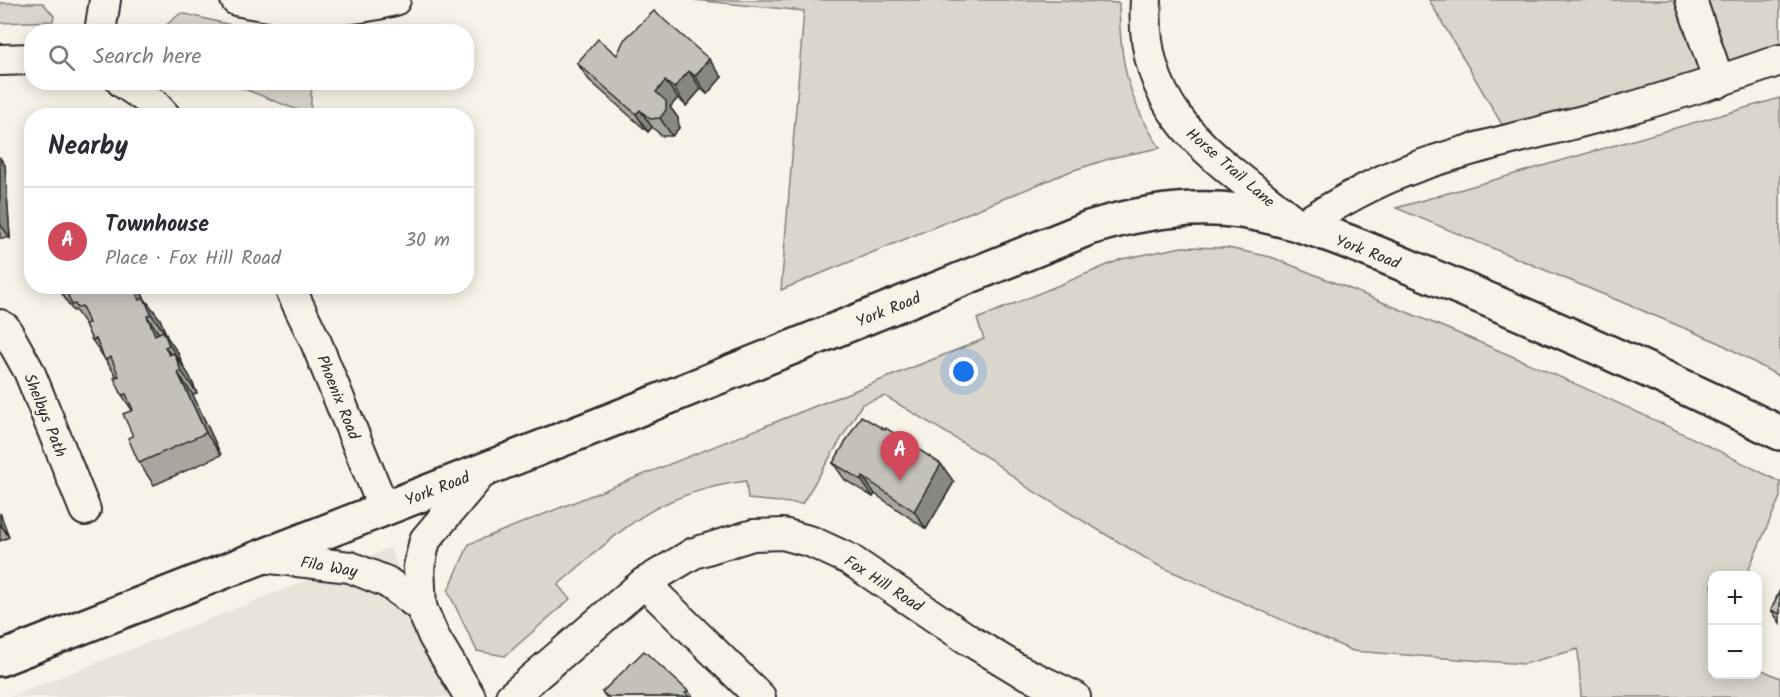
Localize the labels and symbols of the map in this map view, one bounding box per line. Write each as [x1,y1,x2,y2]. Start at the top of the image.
street label: Horse Trail Lane [1180,122,1280,214]
street label: York Road [1331,229,1405,277]
street label: York Road [852,286,926,335]
street label: Phoenix Road [309,351,366,445]
your location [949,357,978,386]
street label: Shelbys Path [16,370,73,461]
pin: A [880,432,920,481]
street label: York Road [401,465,475,513]
street label: Fox Hill Road [839,549,928,620]
street label: Fila Way [298,550,360,585]

